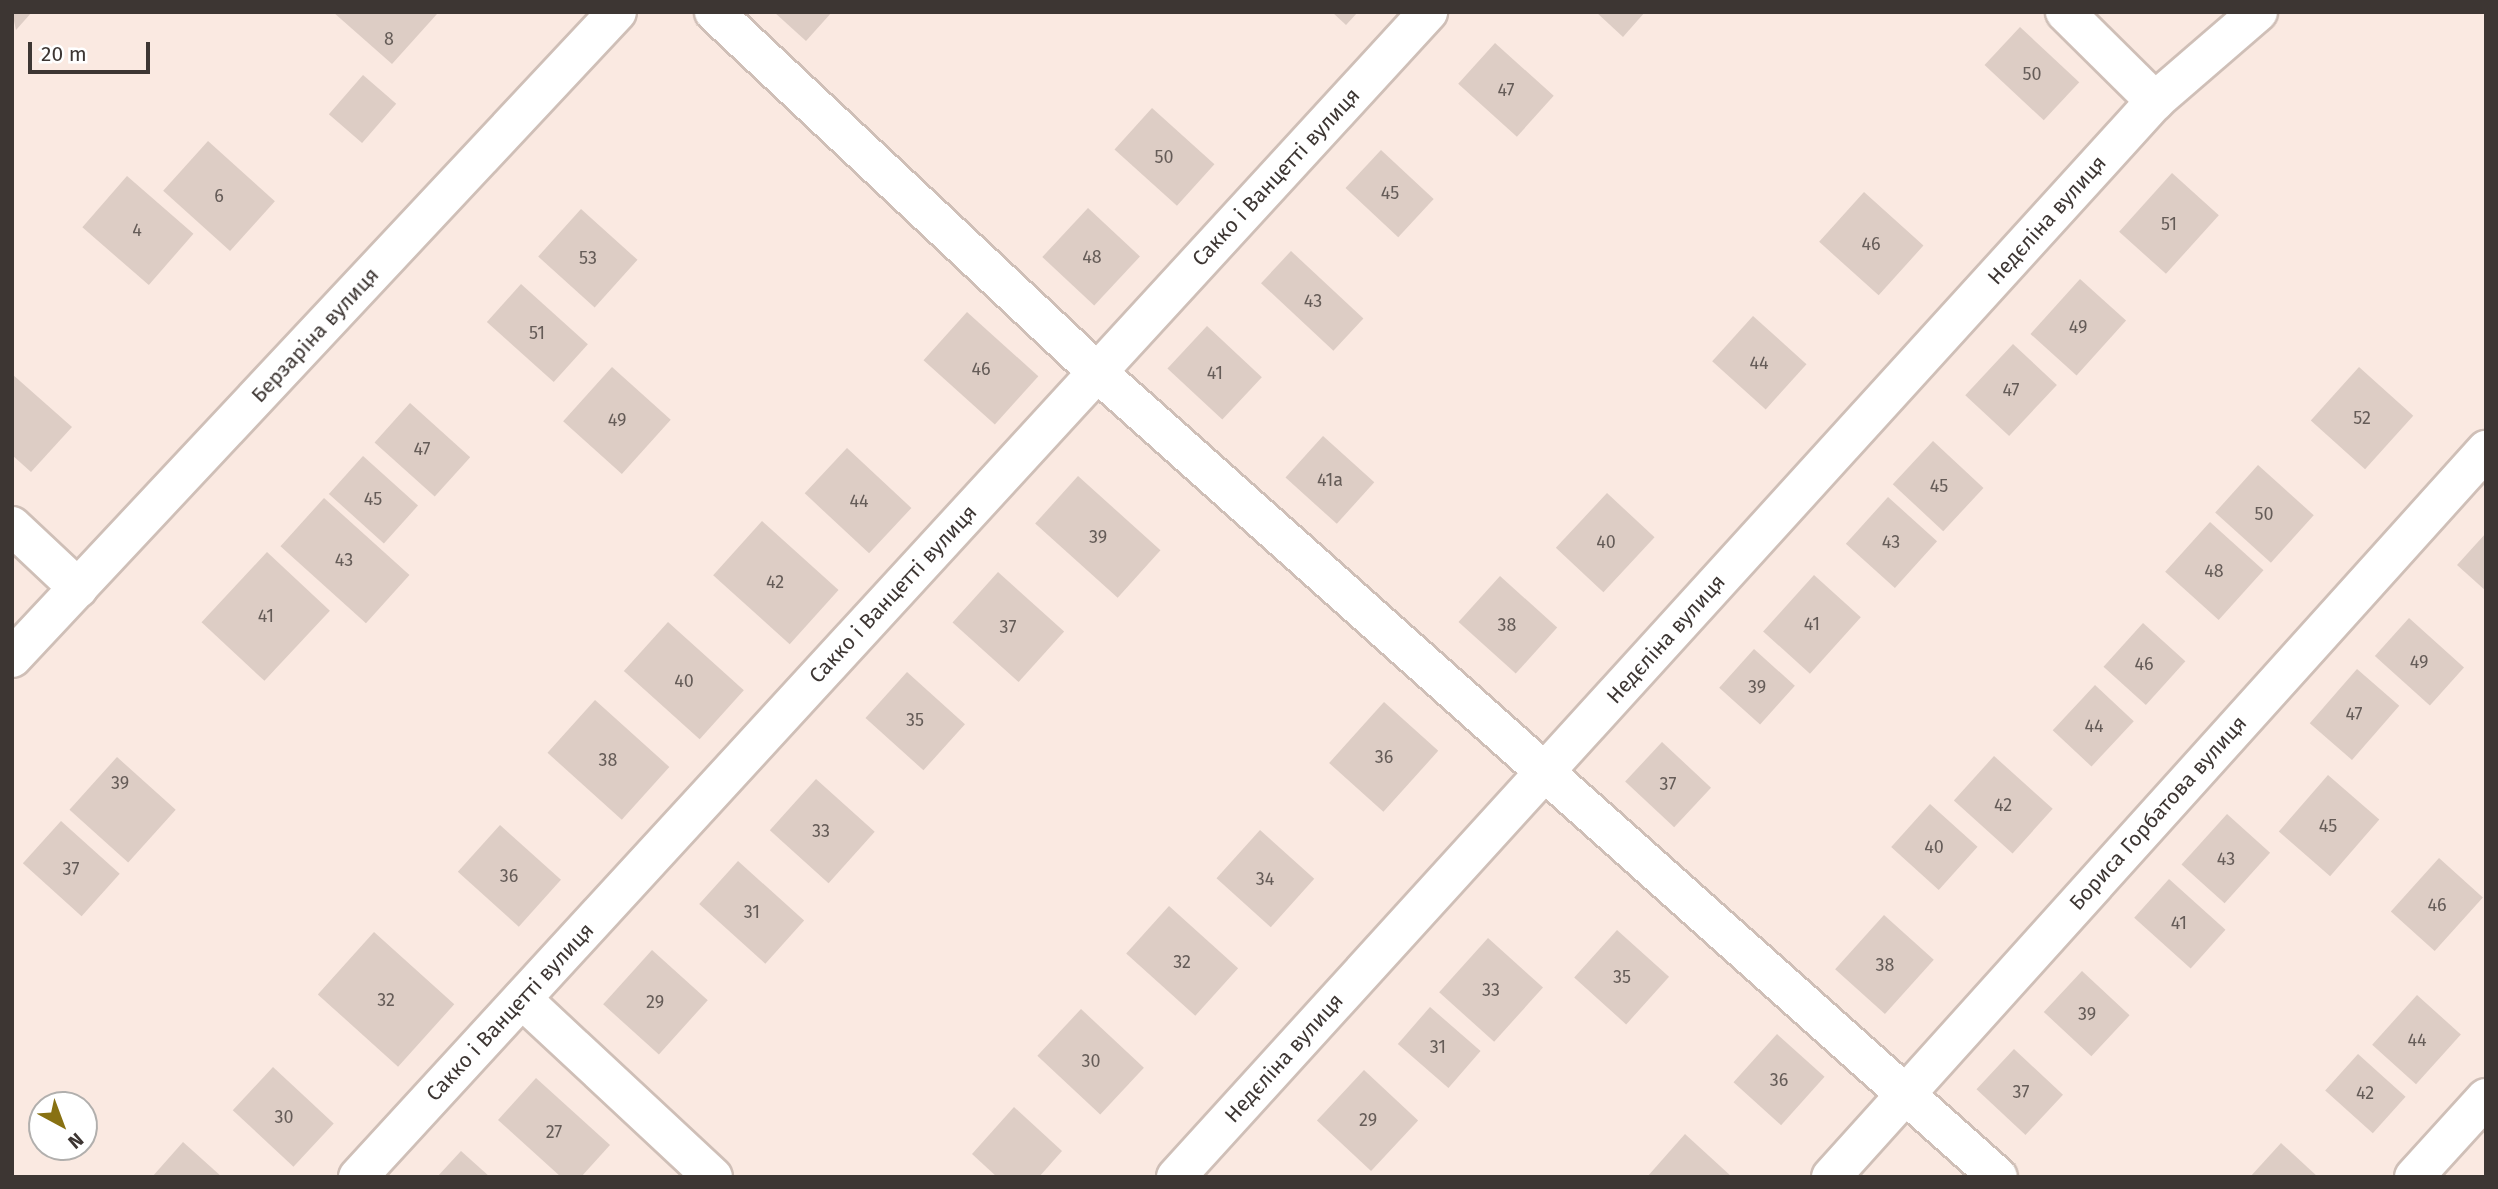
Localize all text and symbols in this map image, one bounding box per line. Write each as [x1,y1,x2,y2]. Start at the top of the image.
scale bar [32,28,154,72]
house number: 8 [384,28,394,50]
text: 20 m [41,41,87,67]
house number: 50 [2022,63,2042,85]
house number: 47 [1497,79,1515,101]
street label: Сакко і Ванцетті вулиця [1187,83,1365,271]
house number: 50 [1154,146,1174,168]
street label: Недєліна вулиця [1982,150,2112,290]
house number: 45 [1381,182,1399,204]
house number: 6 [214,185,224,207]
house number: 51 [2161,213,2177,235]
house number: 4 [132,219,142,241]
house number: 46 [1861,233,1881,255]
house number: 48 [1082,246,1102,268]
house number: 53 [579,247,597,269]
street label: Берзаріна вулиця [246,262,384,408]
house number: 43 [1304,290,1322,312]
house number: 49 [2069,316,2087,338]
house number: 51 [529,322,545,344]
house number: 44 [1749,352,1769,374]
house number: 46 [971,358,991,380]
house number: 41 [1207,362,1223,384]
house number: 47 [2002,379,2020,401]
house number: 52 [2353,407,2371,429]
house number: 49 [608,409,626,431]
house number: 47 [413,438,431,460]
house number: 41а [1317,469,1343,491]
house number: 45 [1930,475,1948,497]
house number: 45 [364,488,382,510]
house number: 44 [849,490,869,512]
street label: Сакко і Ванцетті вулиця [804,500,982,688]
house number: 50 [2254,503,2274,525]
house number: 39 [1089,526,1107,548]
house number: 40 [1596,531,1616,553]
house number: 43 [1882,531,1900,553]
house number: 43 [335,549,353,571]
house number: 48 [2204,560,2224,582]
street label: Недєліна вулиця [1601,569,1731,709]
house number: 42 [766,571,784,593]
house number: 41 [258,605,274,627]
house number: 41 [1804,613,1820,635]
house number: 38 [1498,614,1516,636]
house number: 37 [1000,616,1016,638]
house number: 49 [2410,651,2428,673]
house number: 46 [2134,653,2154,675]
house number: 40 [674,670,694,692]
house number: 39 [1748,676,1766,698]
house number: 47 [2345,703,2363,725]
house number: 35 [906,709,924,731]
street label: Бориса Горбатова вулиця [2064,711,2252,915]
house number: 44 [2084,715,2104,737]
house number: 36 [1375,746,1393,768]
house number: 38 [599,749,617,771]
house number: 39 [111,772,129,794]
house number: 37 [1660,773,1676,795]
house number: 42 [1994,794,2012,816]
house number: 45 [2319,815,2337,837]
house number: 33 [812,820,830,842]
house number: 40 [1924,836,1944,858]
house number: 43 [2217,848,2235,870]
house number: 37 [63,858,79,880]
house number: 36 [500,865,518,887]
house number: 34 [1256,868,1274,890]
house number: 46 [2427,894,2447,916]
house number: 31 [744,901,760,923]
house number: 41 [2171,912,2187,934]
street label: Сакко і Ванцетті вулиця [421,918,599,1106]
house number: 32 [1173,951,1191,973]
house number: 38 [1876,954,1894,976]
house number: 35 [1613,966,1631,988]
house number: 33 [1482,979,1500,1001]
street label: Недєліна вулиця [1219,988,1349,1128]
house number: 32 [377,989,395,1011]
house number: 29 [646,991,664,1013]
house number: 39 [2078,1003,2096,1025]
house number: 44 [2407,1029,2427,1051]
house number: 31 [1430,1036,1446,1058]
house number: 30 [1081,1050,1101,1072]
house number: 36 [1770,1069,1788,1091]
house number: 37 [2013,1081,2029,1103]
house number: 42 [2356,1082,2374,1104]
north arrow [28,1091,98,1161]
house number: 30 [274,1106,294,1128]
house number: 29 [1359,1109,1377,1131]
house number: 27 [546,1121,562,1143]
text: N [63,1128,88,1154]

